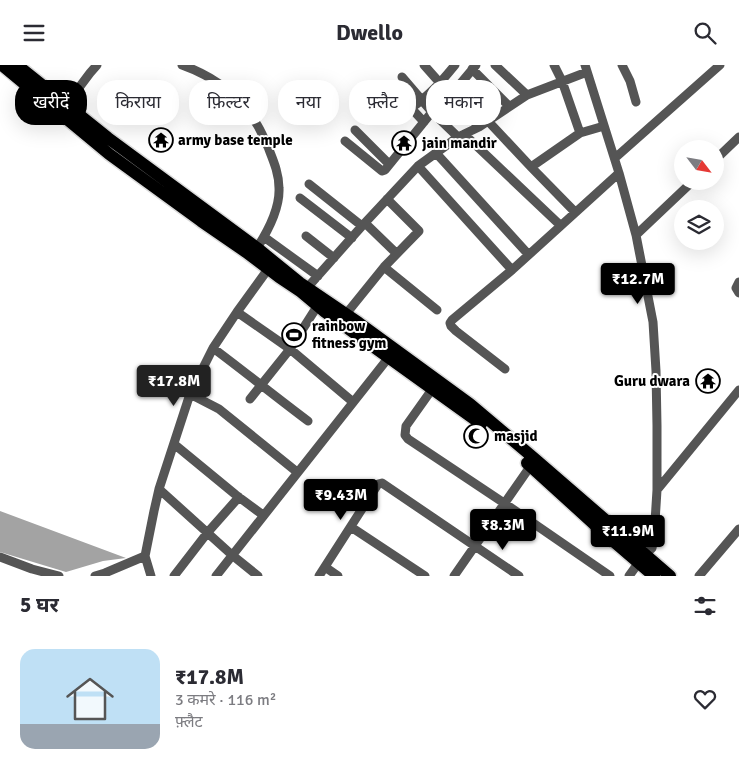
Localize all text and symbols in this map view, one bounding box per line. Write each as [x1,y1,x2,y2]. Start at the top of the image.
icon: menu [20,19,48,47]
text: Dwello [336,19,403,46]
icon: search [691,19,719,47]
chip: खरीदें [15,80,87,125]
chip: किराया [97,80,179,125]
chip: फ़िल्टर [189,80,268,125]
chip: नया [278,80,339,125]
chip: फ़्लैट [349,80,416,125]
chip: मकान [426,80,501,125]
temple icon: army base temple [148,127,174,153]
temple icon: jain mandir [391,130,417,156]
place label: army base temple [178,131,293,149]
place label: jain mandir [422,134,497,152]
north arrow [674,140,724,190]
map controls [674,140,724,250]
button: layers [674,200,724,250]
pin: ₹12.7M [597,263,679,305]
text: ₹12.7M [612,269,664,289]
place label: rainbow fitness gym [311,317,387,352]
sports icon: rainbow fitness gym [281,322,307,348]
pin: ₹17.8M [133,365,215,407]
temple icon: Guru dwara [695,368,721,394]
text: ₹17.8M [148,371,200,391]
place label: Guru dwara [614,372,690,390]
mosque icon: masjid [463,423,489,449]
place label: masjid [494,427,538,445]
pin: ₹9.43M [300,479,382,521]
text: ₹9.43M [315,485,367,505]
pin: ₹8.3M [468,509,538,551]
text: ₹8.3M [481,515,525,535]
pin: ₹11.9M [587,515,669,557]
text: ₹11.9M [602,521,654,541]
text: 5 घर [20,592,59,618]
icon: filters [691,592,719,620]
text: ₹17.8M [175,664,244,690]
icon: home [60,669,120,729]
icon: heart [691,685,719,713]
text: 3 कमरे · 116 m² [175,690,276,710]
text: फ़्लैट [175,712,203,732]

